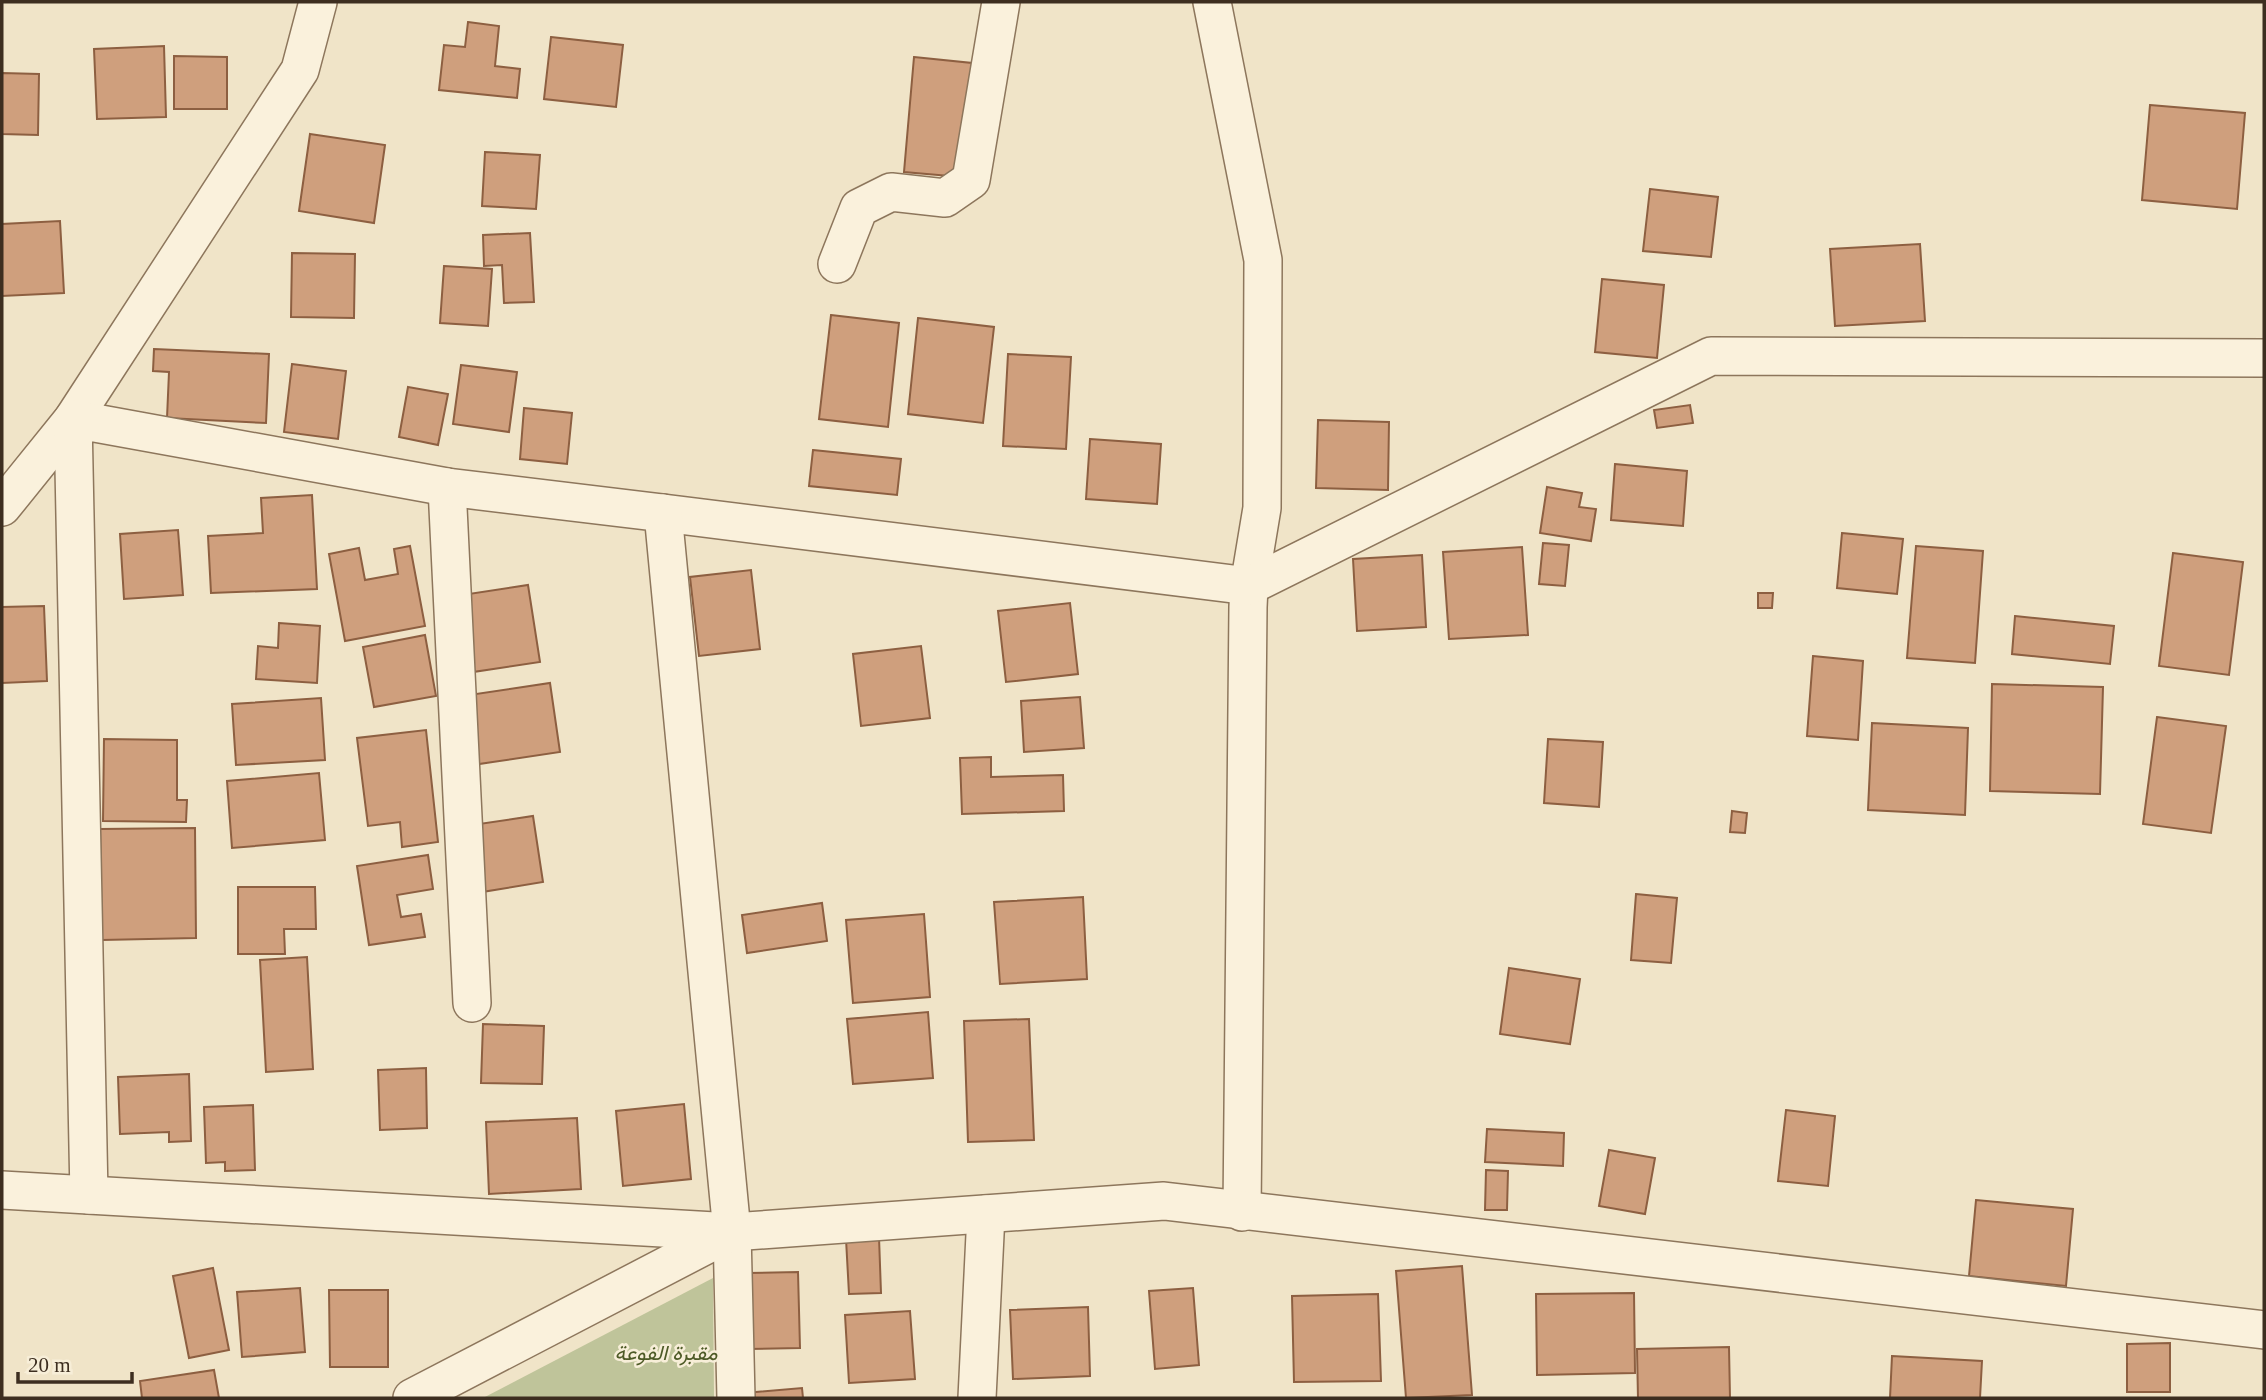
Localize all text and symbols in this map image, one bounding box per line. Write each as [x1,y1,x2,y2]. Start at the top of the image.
scale bar [18,1340,131,1384]
park label: مقبرة الفوعة [615,1341,718,1366]
text: 20 m [28,1353,71,1377]

